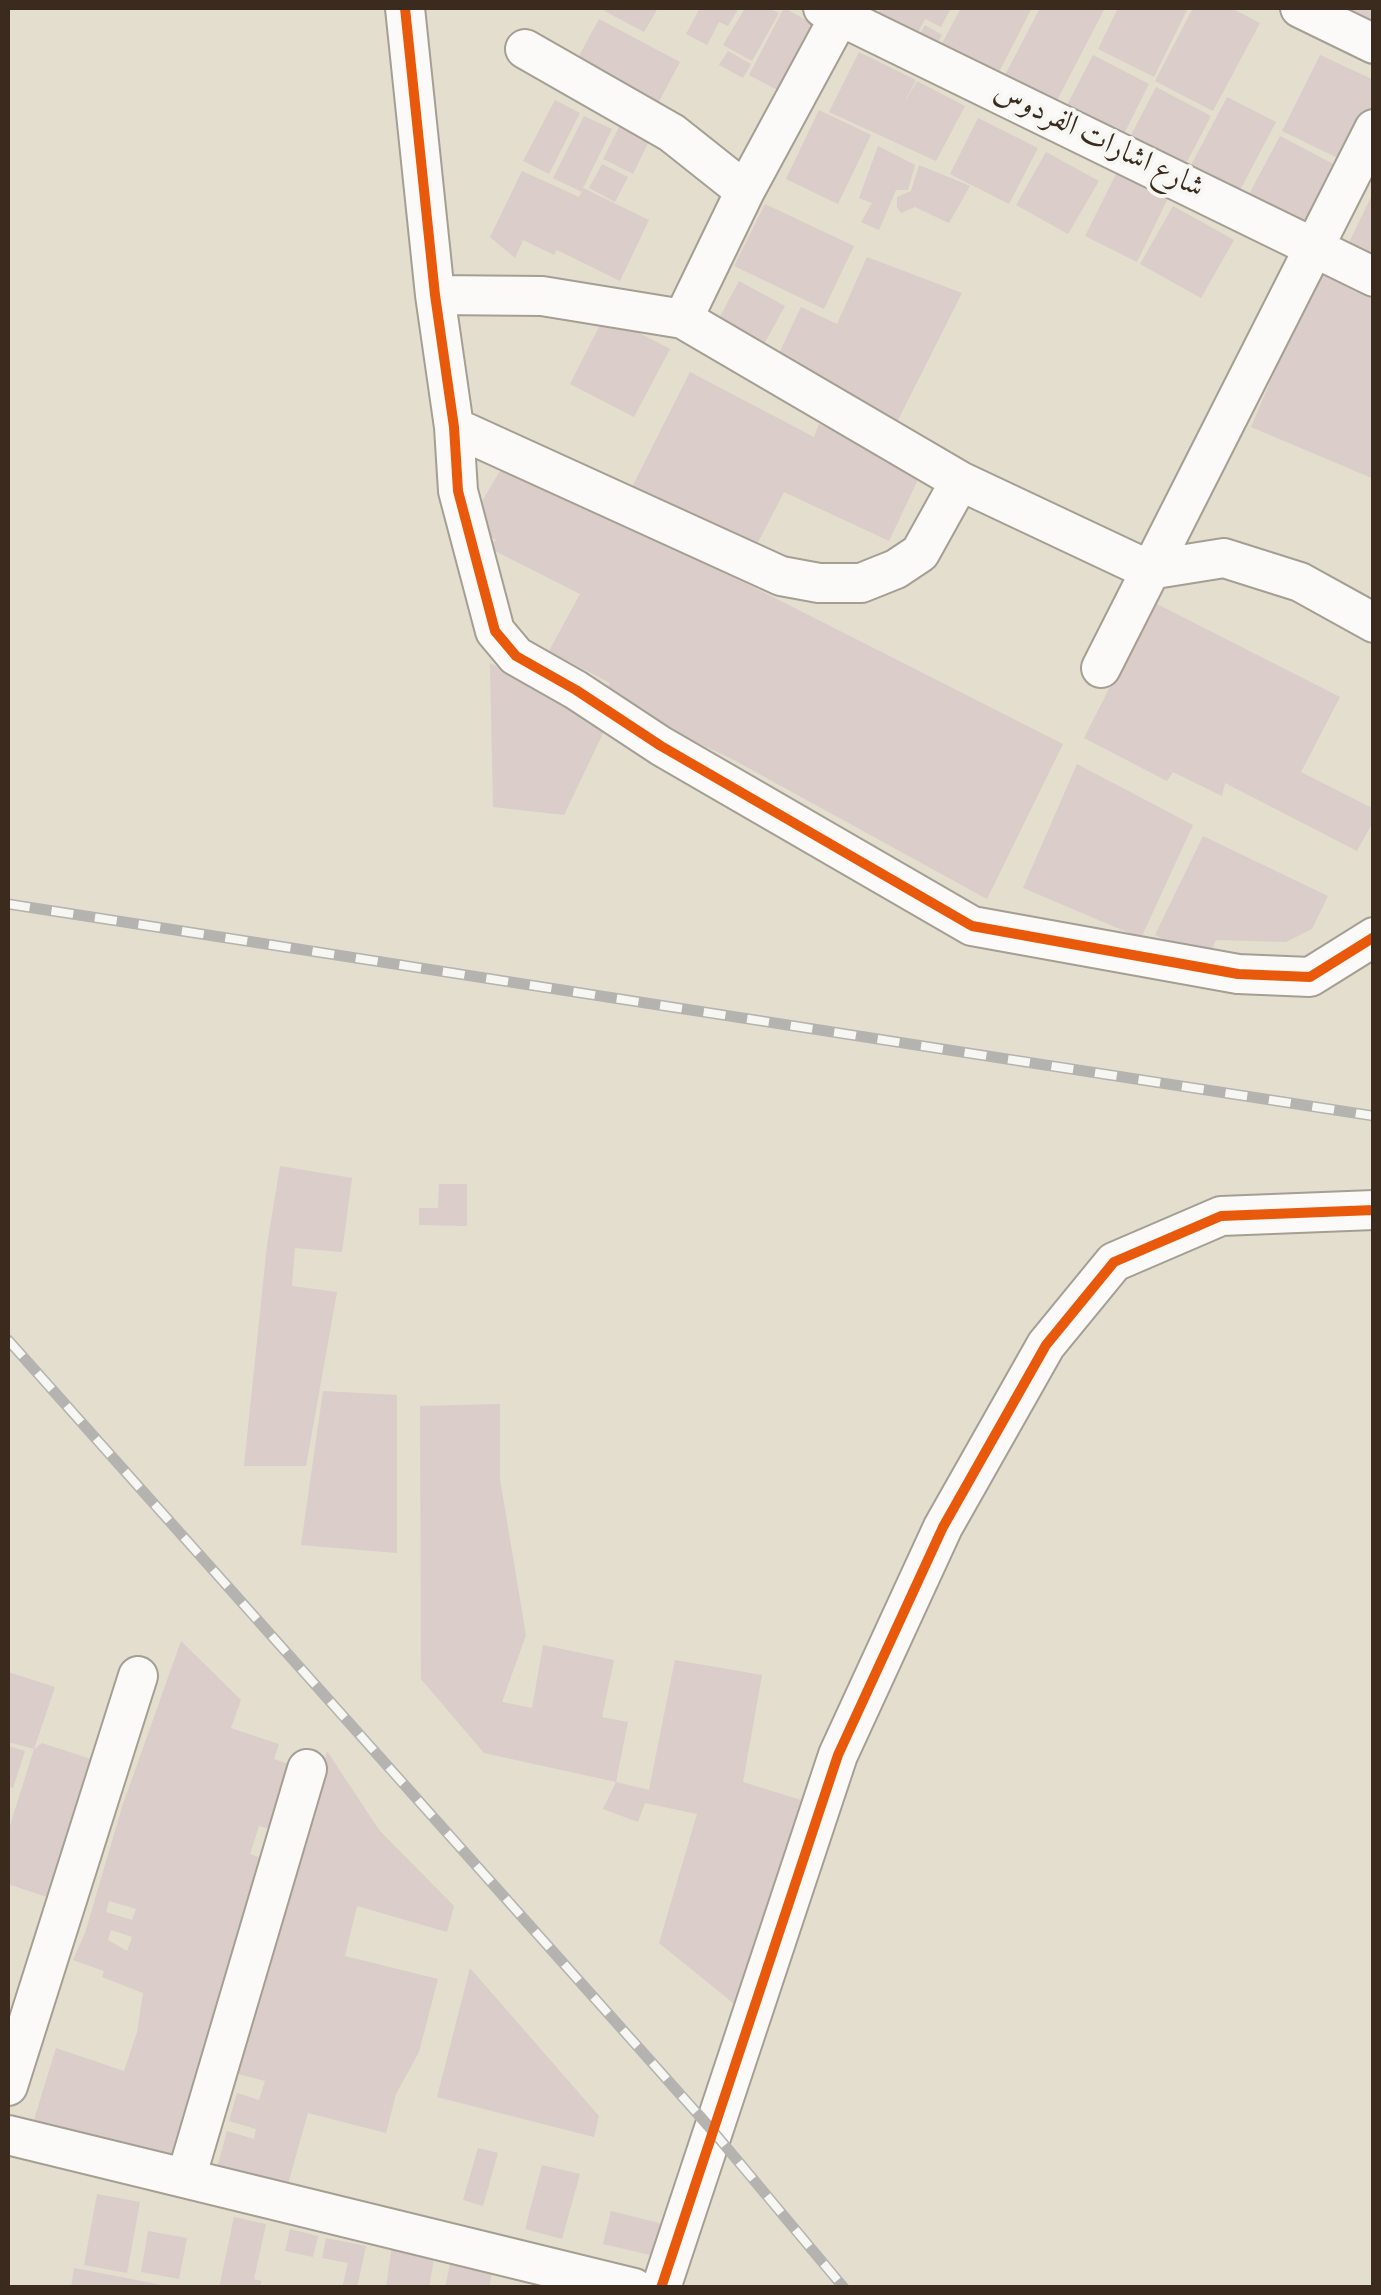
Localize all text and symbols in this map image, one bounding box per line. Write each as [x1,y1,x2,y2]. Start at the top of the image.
street label: شارع اشارات الفردوس [987,76,1209,208]

